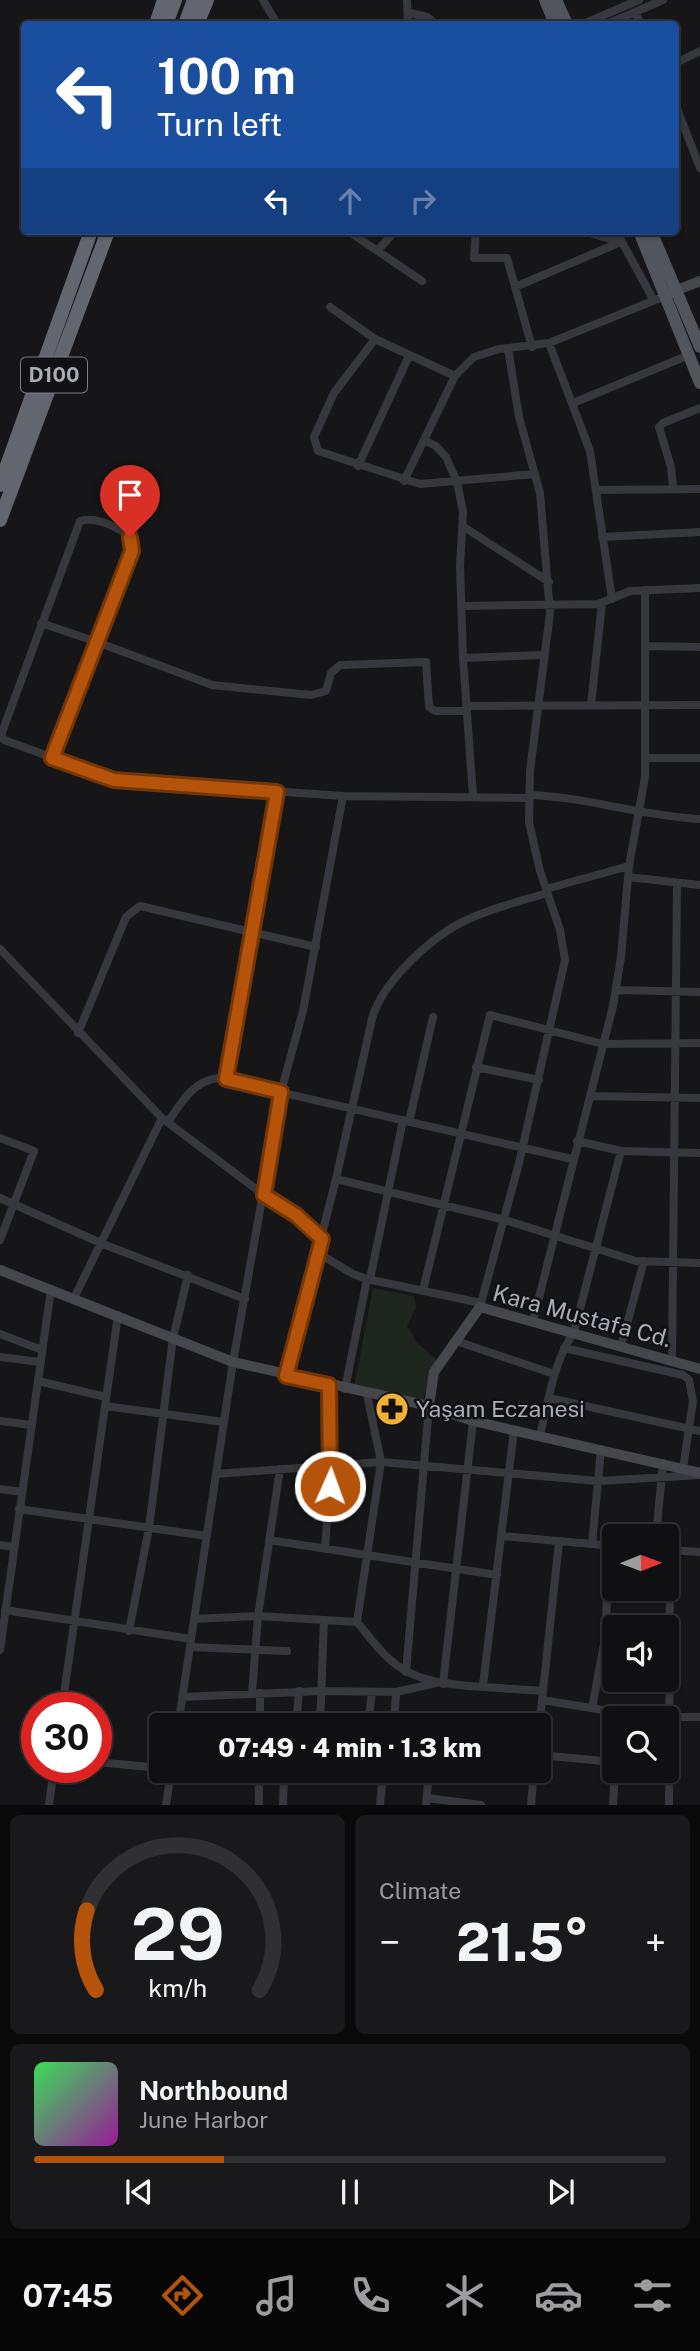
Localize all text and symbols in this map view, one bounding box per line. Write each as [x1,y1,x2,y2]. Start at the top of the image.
text: 100 m [157,47,296,105]
icon: left [42,49,133,140]
text: Turn left [157,106,282,143]
icon: left [258,182,296,220]
icon: ahead [331,182,369,220]
icon: right [404,182,442,220]
road number: D100 [21,358,87,392]
pin [100,465,160,537]
icon: arrive [111,476,149,514]
street label: Kara Mustafa Cd. [490,1279,674,1352]
pharmacy icon: Yaşam Eczanesi [373,1390,411,1428]
place label: Yaşam Eczanesi [416,1395,585,1422]
position arrow [293,1449,367,1523]
north arrow [602,1524,679,1601]
map controls [602,1524,679,1783]
button: sound [602,1615,679,1692]
speed limit sign: 30 [21,1692,112,1783]
button: search [602,1706,679,1783]
text: 07:49 · 4 min · 1.3 km [218,1732,482,1763]
text: Climate [379,1877,461,1904]
text: 29 [130,1892,225,1977]
text: 21.5° [456,1912,589,1973]
text: − [379,1920,400,1965]
text: + [645,1920,666,1965]
text: km/h [148,1973,207,2003]
text: Northbound [139,2075,288,2106]
text: June Harbor [139,2106,268,2133]
icon: previous [120,2173,158,2211]
icon: pause [331,2173,369,2211]
icon: next [542,2173,580,2211]
icon: directions [158,2271,207,2320]
icon: music [252,2271,301,2320]
icon: phone [346,2271,395,2320]
icon: climate [440,2271,489,2320]
icon: car [534,2271,583,2320]
icon: filters [628,2271,677,2320]
text: 07:45 [23,2277,113,2314]

